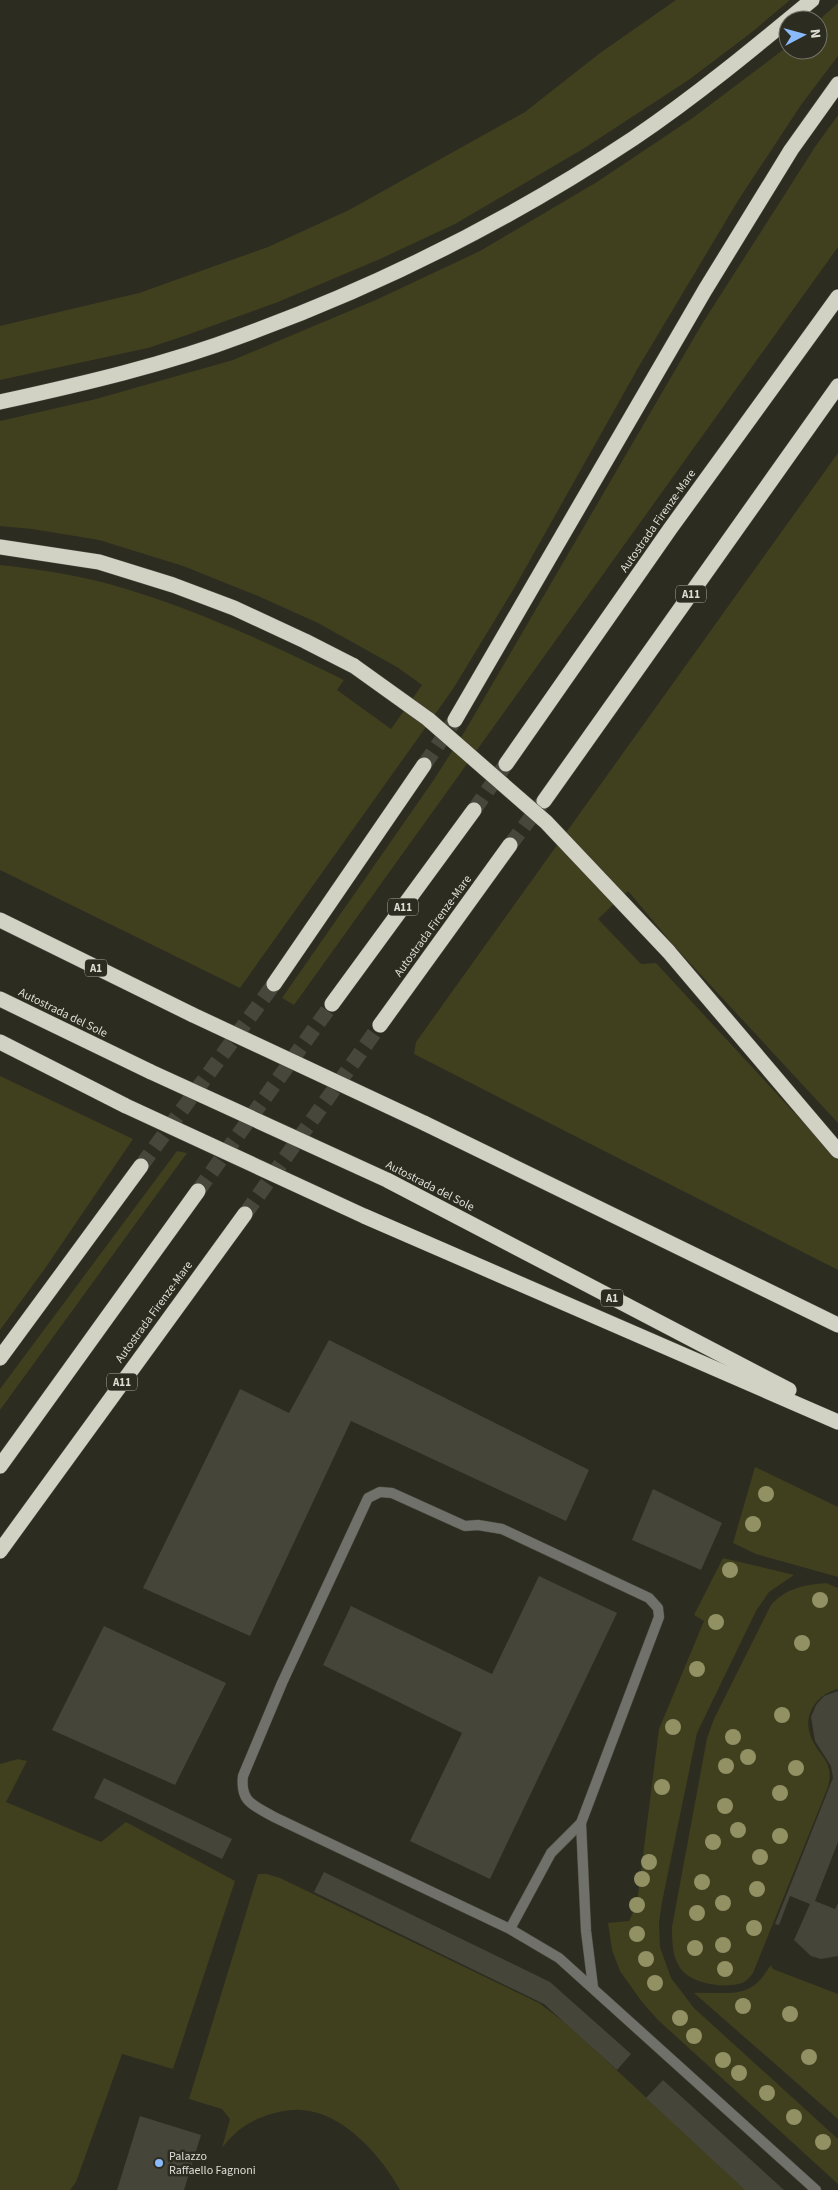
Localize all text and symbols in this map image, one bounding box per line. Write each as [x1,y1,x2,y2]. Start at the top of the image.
north arrow [778,10,828,60]
text: N [805,28,825,39]
street label: Autostrada Firenze-Mare [616,466,700,576]
road number: A11 [676,586,706,602]
street label: Autostrada Firenze-Mare [390,872,476,980]
road number: A11 [388,899,418,916]
road number: A1 [85,960,107,976]
street label: Autostrada del Sole [16,984,110,1042]
street label: Autostrada del Sole [383,1156,477,1216]
street label: Autostrada Firenze-Mare [111,1258,197,1366]
road number: A1 [601,1290,623,1306]
road number: A11 [107,1374,137,1390]
place label: Palazzo Raffaello Fagnoni [169,2148,256,2179]
marker: Palazzo Raffaello Fagnoni [153,2157,165,2169]

